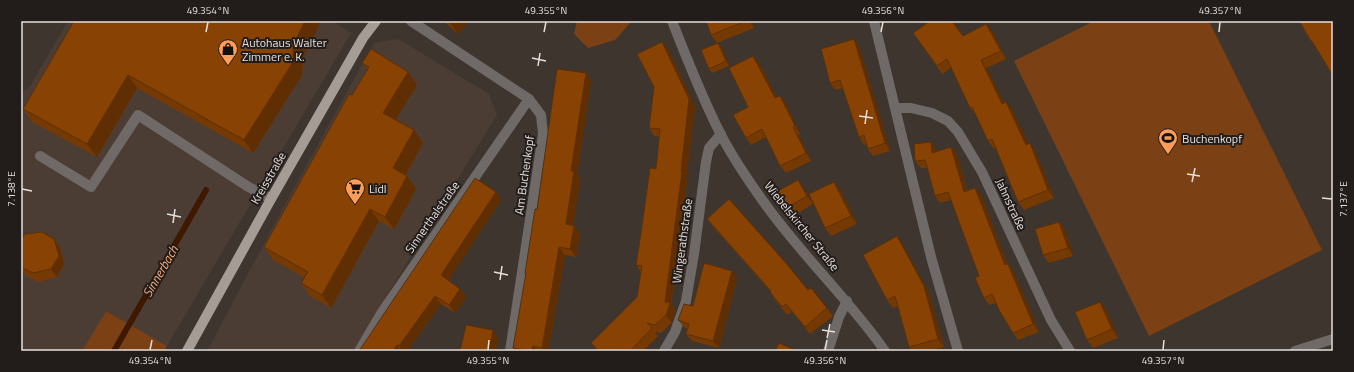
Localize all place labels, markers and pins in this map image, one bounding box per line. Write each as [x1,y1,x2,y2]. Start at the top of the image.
place label: Autohaus Walter Zimmer e. K. [242,33,327,66]
shop icon: Autohaus Walter Zimmer e. K. [217,38,239,66]
sports icon: Buchenkopf [1157,127,1179,155]
place label: Buchenkopf [1182,129,1242,148]
supermarket icon: Lidl [344,177,366,205]
place label: Lidl [369,179,387,198]

